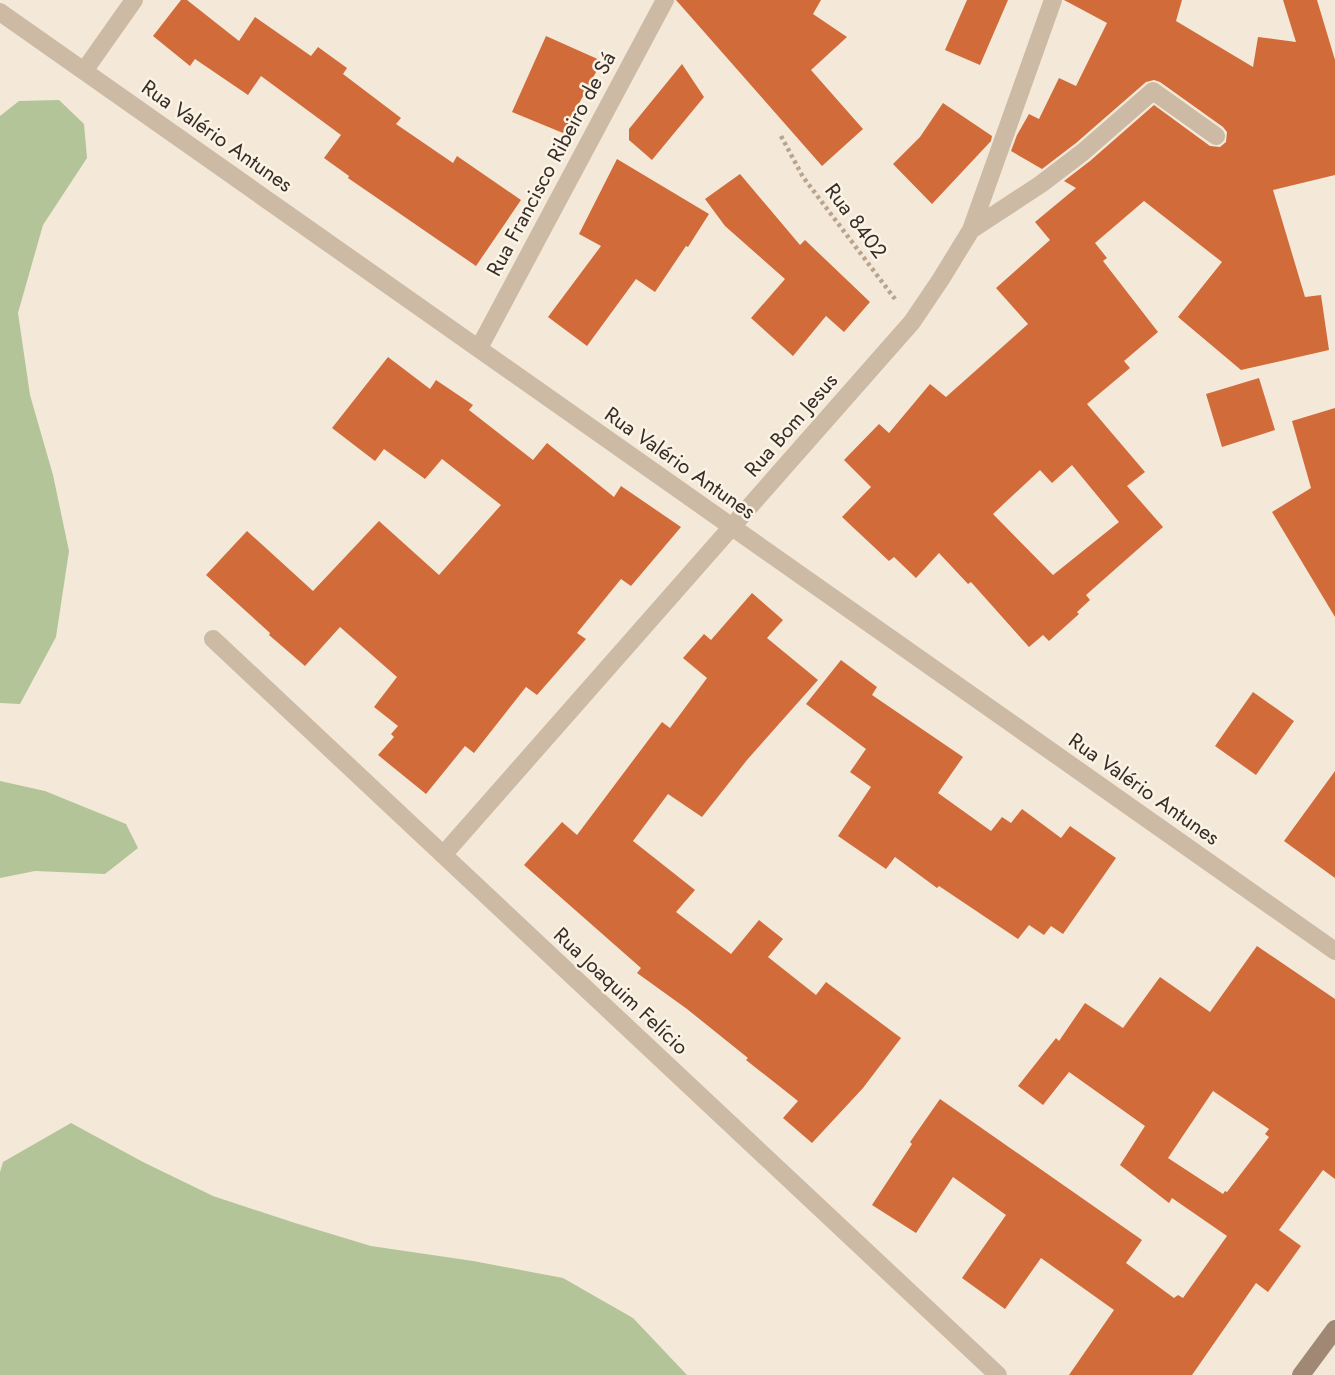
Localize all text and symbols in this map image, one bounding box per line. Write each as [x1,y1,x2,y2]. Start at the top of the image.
street label: Rua Francisco Ribeiro de Sá [479,46,623,282]
street label: Rua Valério Antunes [135,73,299,199]
street label: Rua 8402 [818,177,894,265]
street label: Rua Bom Jesus [737,367,845,483]
street label: Rua Valério Antunes [598,400,762,526]
street label: Rua Valério Antunes [1062,726,1226,852]
street label: Rua Joaquim Felício [547,920,695,1062]

